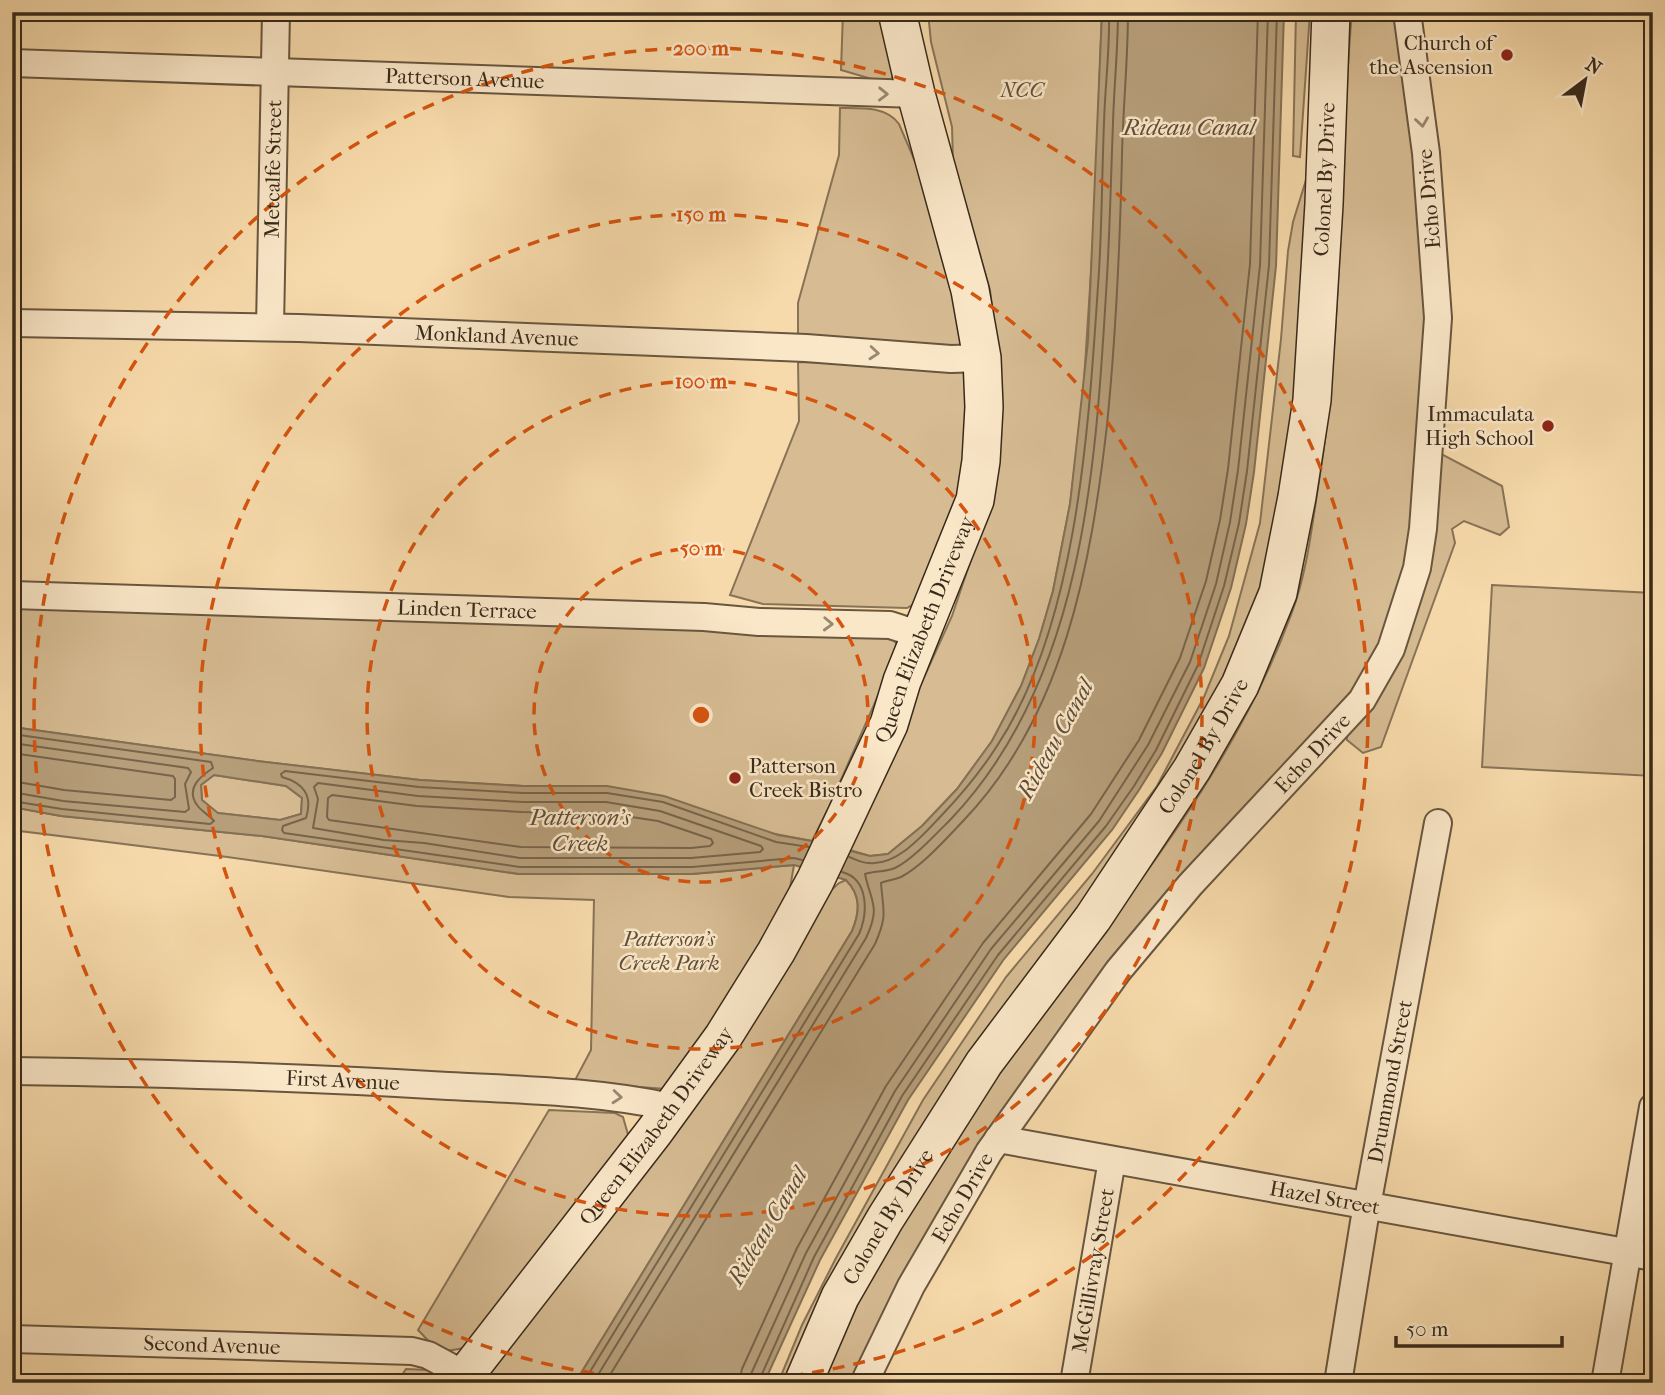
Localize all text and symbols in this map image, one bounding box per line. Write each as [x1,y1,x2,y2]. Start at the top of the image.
place label: Church of the Ascension [1369,31,1497,79]
text: 200 m [673,36,730,60]
north arrow [1550,46,1620,116]
marker: Church of the Ascension [1499,47,1515,63]
text: N [1582,53,1606,80]
street label: Patterson Avenue [385,64,545,93]
park label: NCC [999,78,1047,102]
one-way arrow [878,86,889,102]
street label: Metcalfe Street [260,99,286,239]
street label: Colonel By Drive [1309,102,1340,257]
water label: Rideau Canal [1121,114,1257,141]
one-way arrow [1414,116,1429,128]
street label: Echo Drive [1413,148,1445,250]
text: 150 m [676,202,727,226]
street label: Monkland Avenue [414,321,579,351]
one-way arrow [868,345,879,360]
text: 100 m [675,369,728,393]
place label: Immaculata High School [1425,402,1534,450]
marker: Immaculata High School [1540,418,1556,434]
street label: Queen Elizabeth Driveway [870,512,980,747]
text: 50 m [680,536,723,560]
street label: Linden Terrace [397,595,537,624]
one-way arrow [822,616,833,631]
water label: Rideau Canal [1011,673,1100,805]
street label: Colonel By Drive [1153,675,1253,819]
centre of rings [689,703,713,727]
street label: Echo Drive [1269,709,1355,798]
place label: Patterson Creek Bistro [749,754,862,802]
marker: Patterson Creek Bistro [727,770,743,786]
water label: Patterson's Creek [529,804,631,857]
park label: Patterson's Creek Park [619,927,719,975]
street label: Drummond Street [1363,997,1417,1165]
street label: Queen Elizabeth Driveway [574,1022,739,1230]
street label: First Avenue [285,1066,400,1095]
one-way arrow [611,1089,622,1104]
street label: Colonel By Drive [838,1145,938,1289]
street label: Echo Drive [927,1148,998,1247]
water label: Rideau Canal [721,1161,814,1291]
street label: Hazel Street [1268,1176,1382,1220]
street label: McGillivray Street [1067,1186,1119,1355]
scale bar [1396,1304,1562,1348]
text: 50 m [1406,1317,1449,1341]
street label: Second Avenue [143,1331,281,1359]

